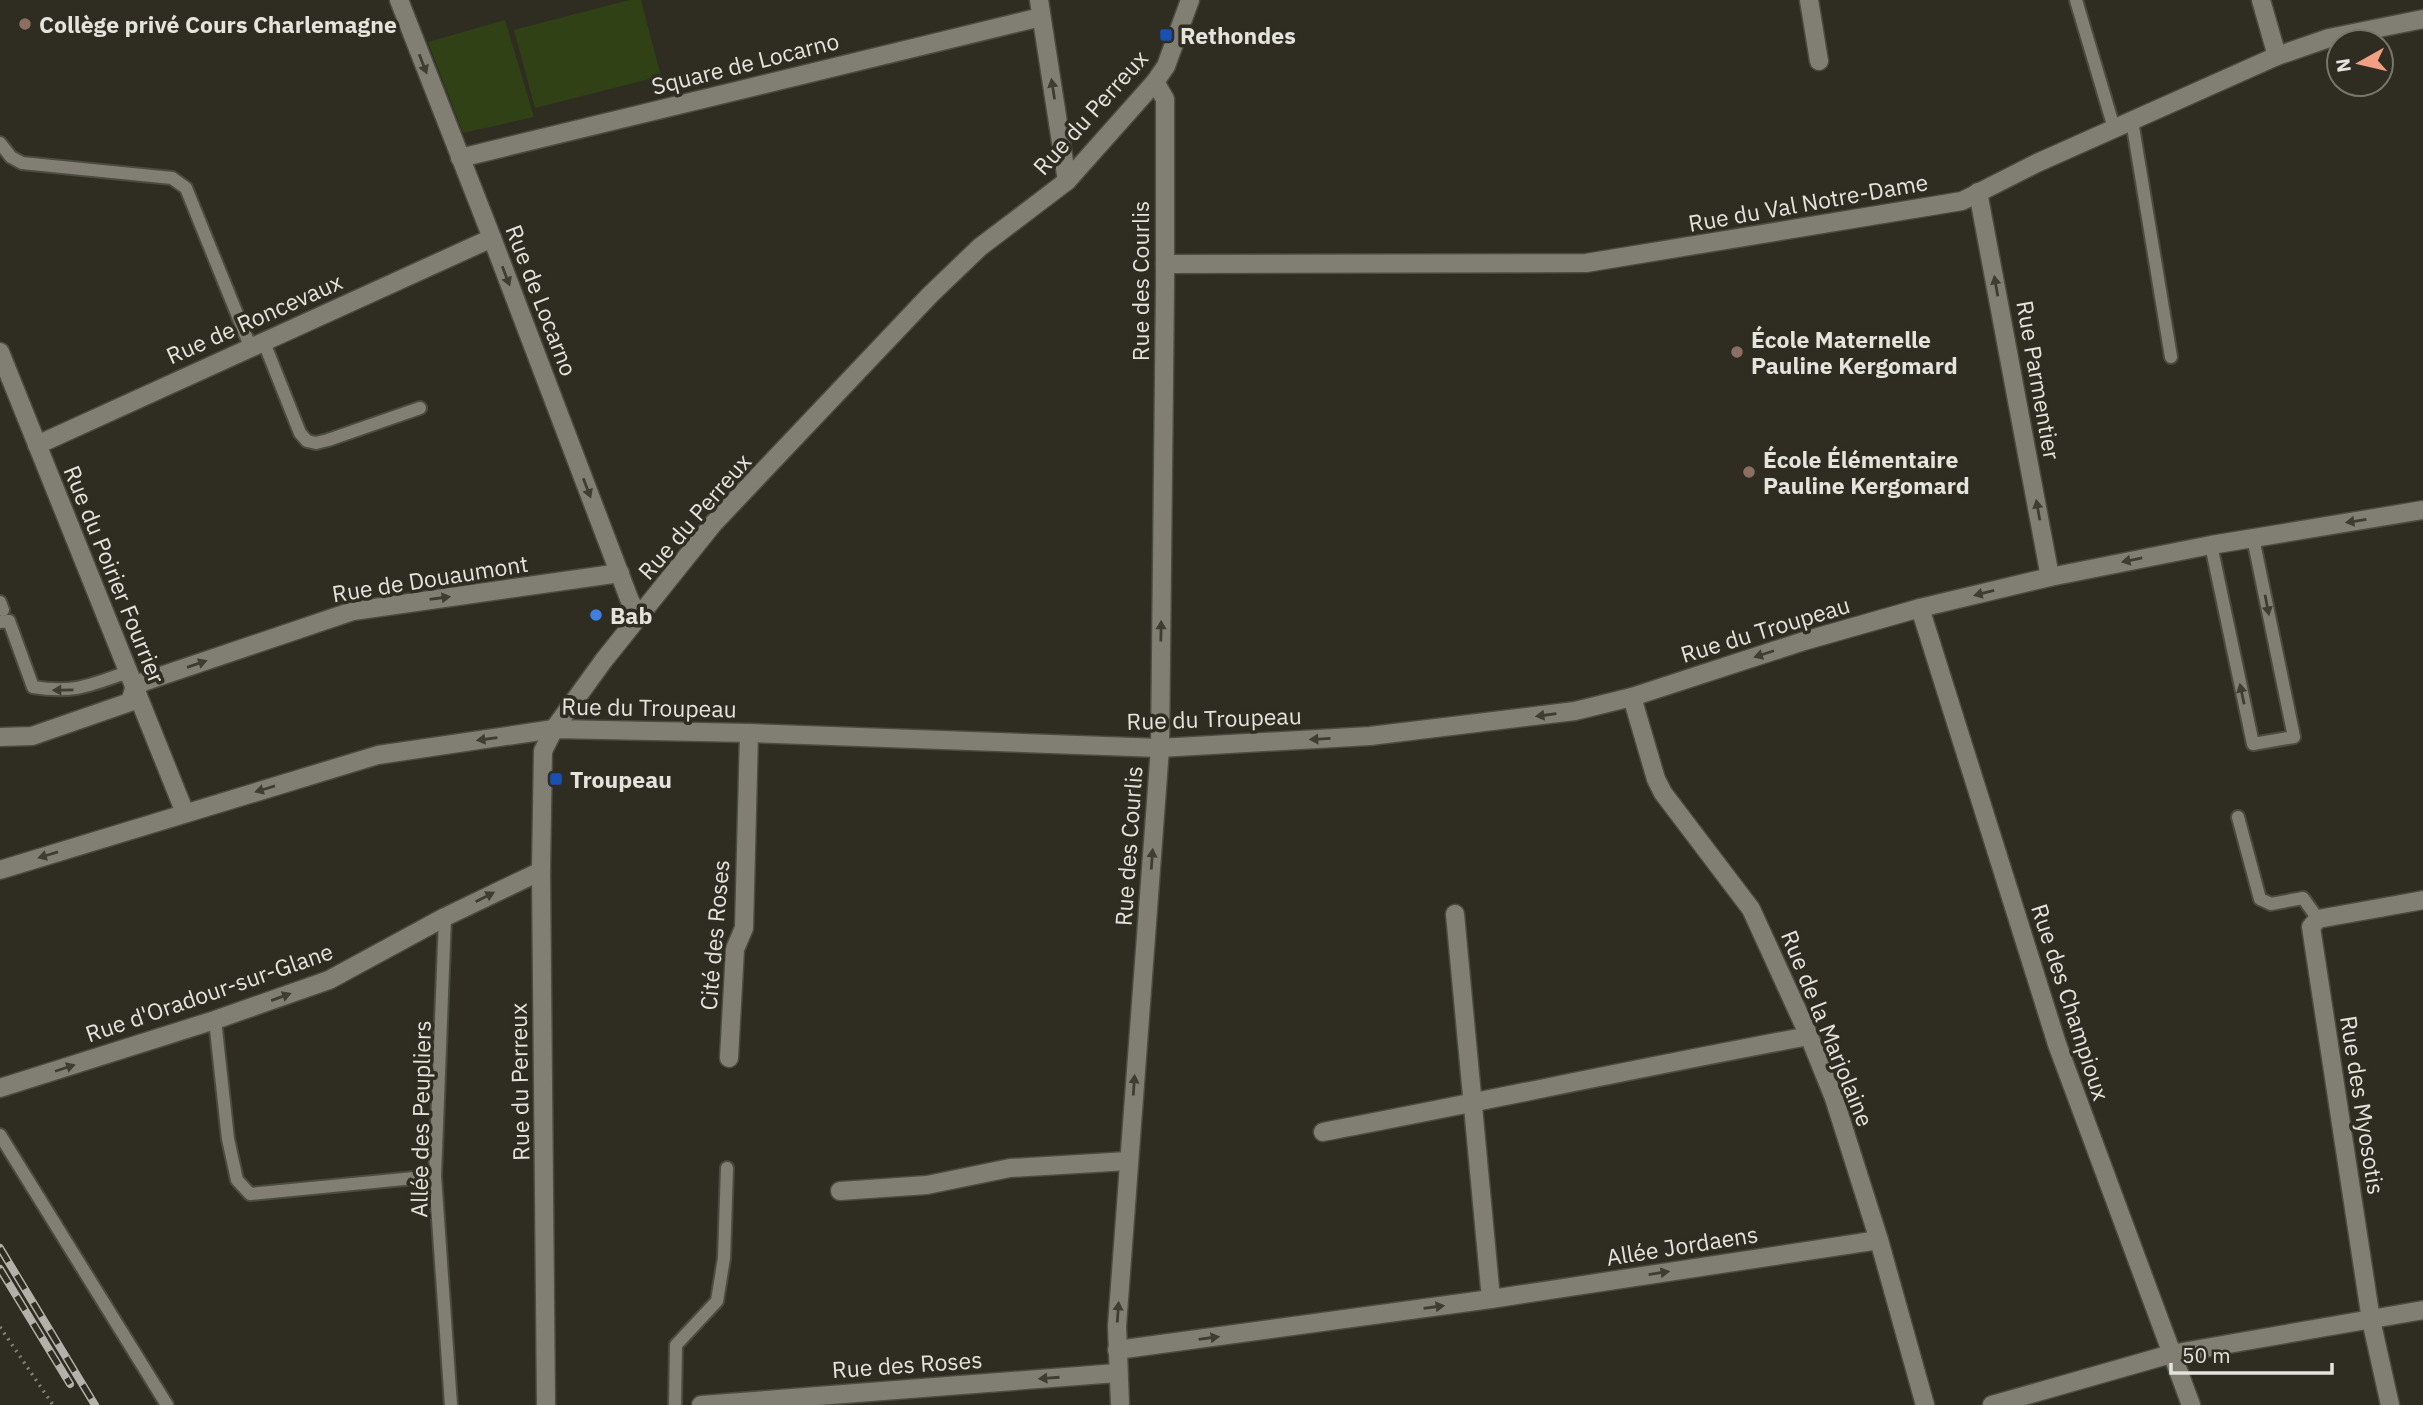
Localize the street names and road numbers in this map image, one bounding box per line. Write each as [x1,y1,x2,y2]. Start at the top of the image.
street label: Square de Locarno [648,25,842,101]
street label: Rue du Perreux [1026,43,1154,181]
street label: Rue du Val Notre-Dame [1686,166,1930,238]
street label: Rue des Courlis [1125,201,1155,361]
street label: Rue de Locarno [499,220,585,380]
street label: Rue de Roncevaux [161,266,347,370]
street label: Rue Parmentier [2010,298,2068,462]
street label: Rue du Perreux [631,446,757,585]
street label: Rue du Poirier Fourrier [58,461,173,688]
street label: Rue de Douaumont [330,548,530,608]
street label: Rue du Troupeau [1677,589,1853,669]
street label: Rue du Troupeau [561,690,737,724]
street label: Rue du Troupeau [1126,700,1302,736]
street label: Rue des Courlis [1107,765,1149,927]
street label: Cité des Roses [692,859,736,1011]
street label: Rue des Champioux [2025,900,2117,1104]
street label: Rue de la Marjolaine [1775,925,1881,1131]
street label: Rue d'Oradour-sur-Glane [81,936,337,1048]
street label: Rue du Perreux [503,1002,535,1161]
street label: Rue des Myosotis [2334,1014,2392,1196]
street label: Allée des Peupliers [403,1020,437,1218]
street label: Allée Jordaens [1604,1218,1760,1272]
street label: Rue des Roses [831,1344,983,1384]

